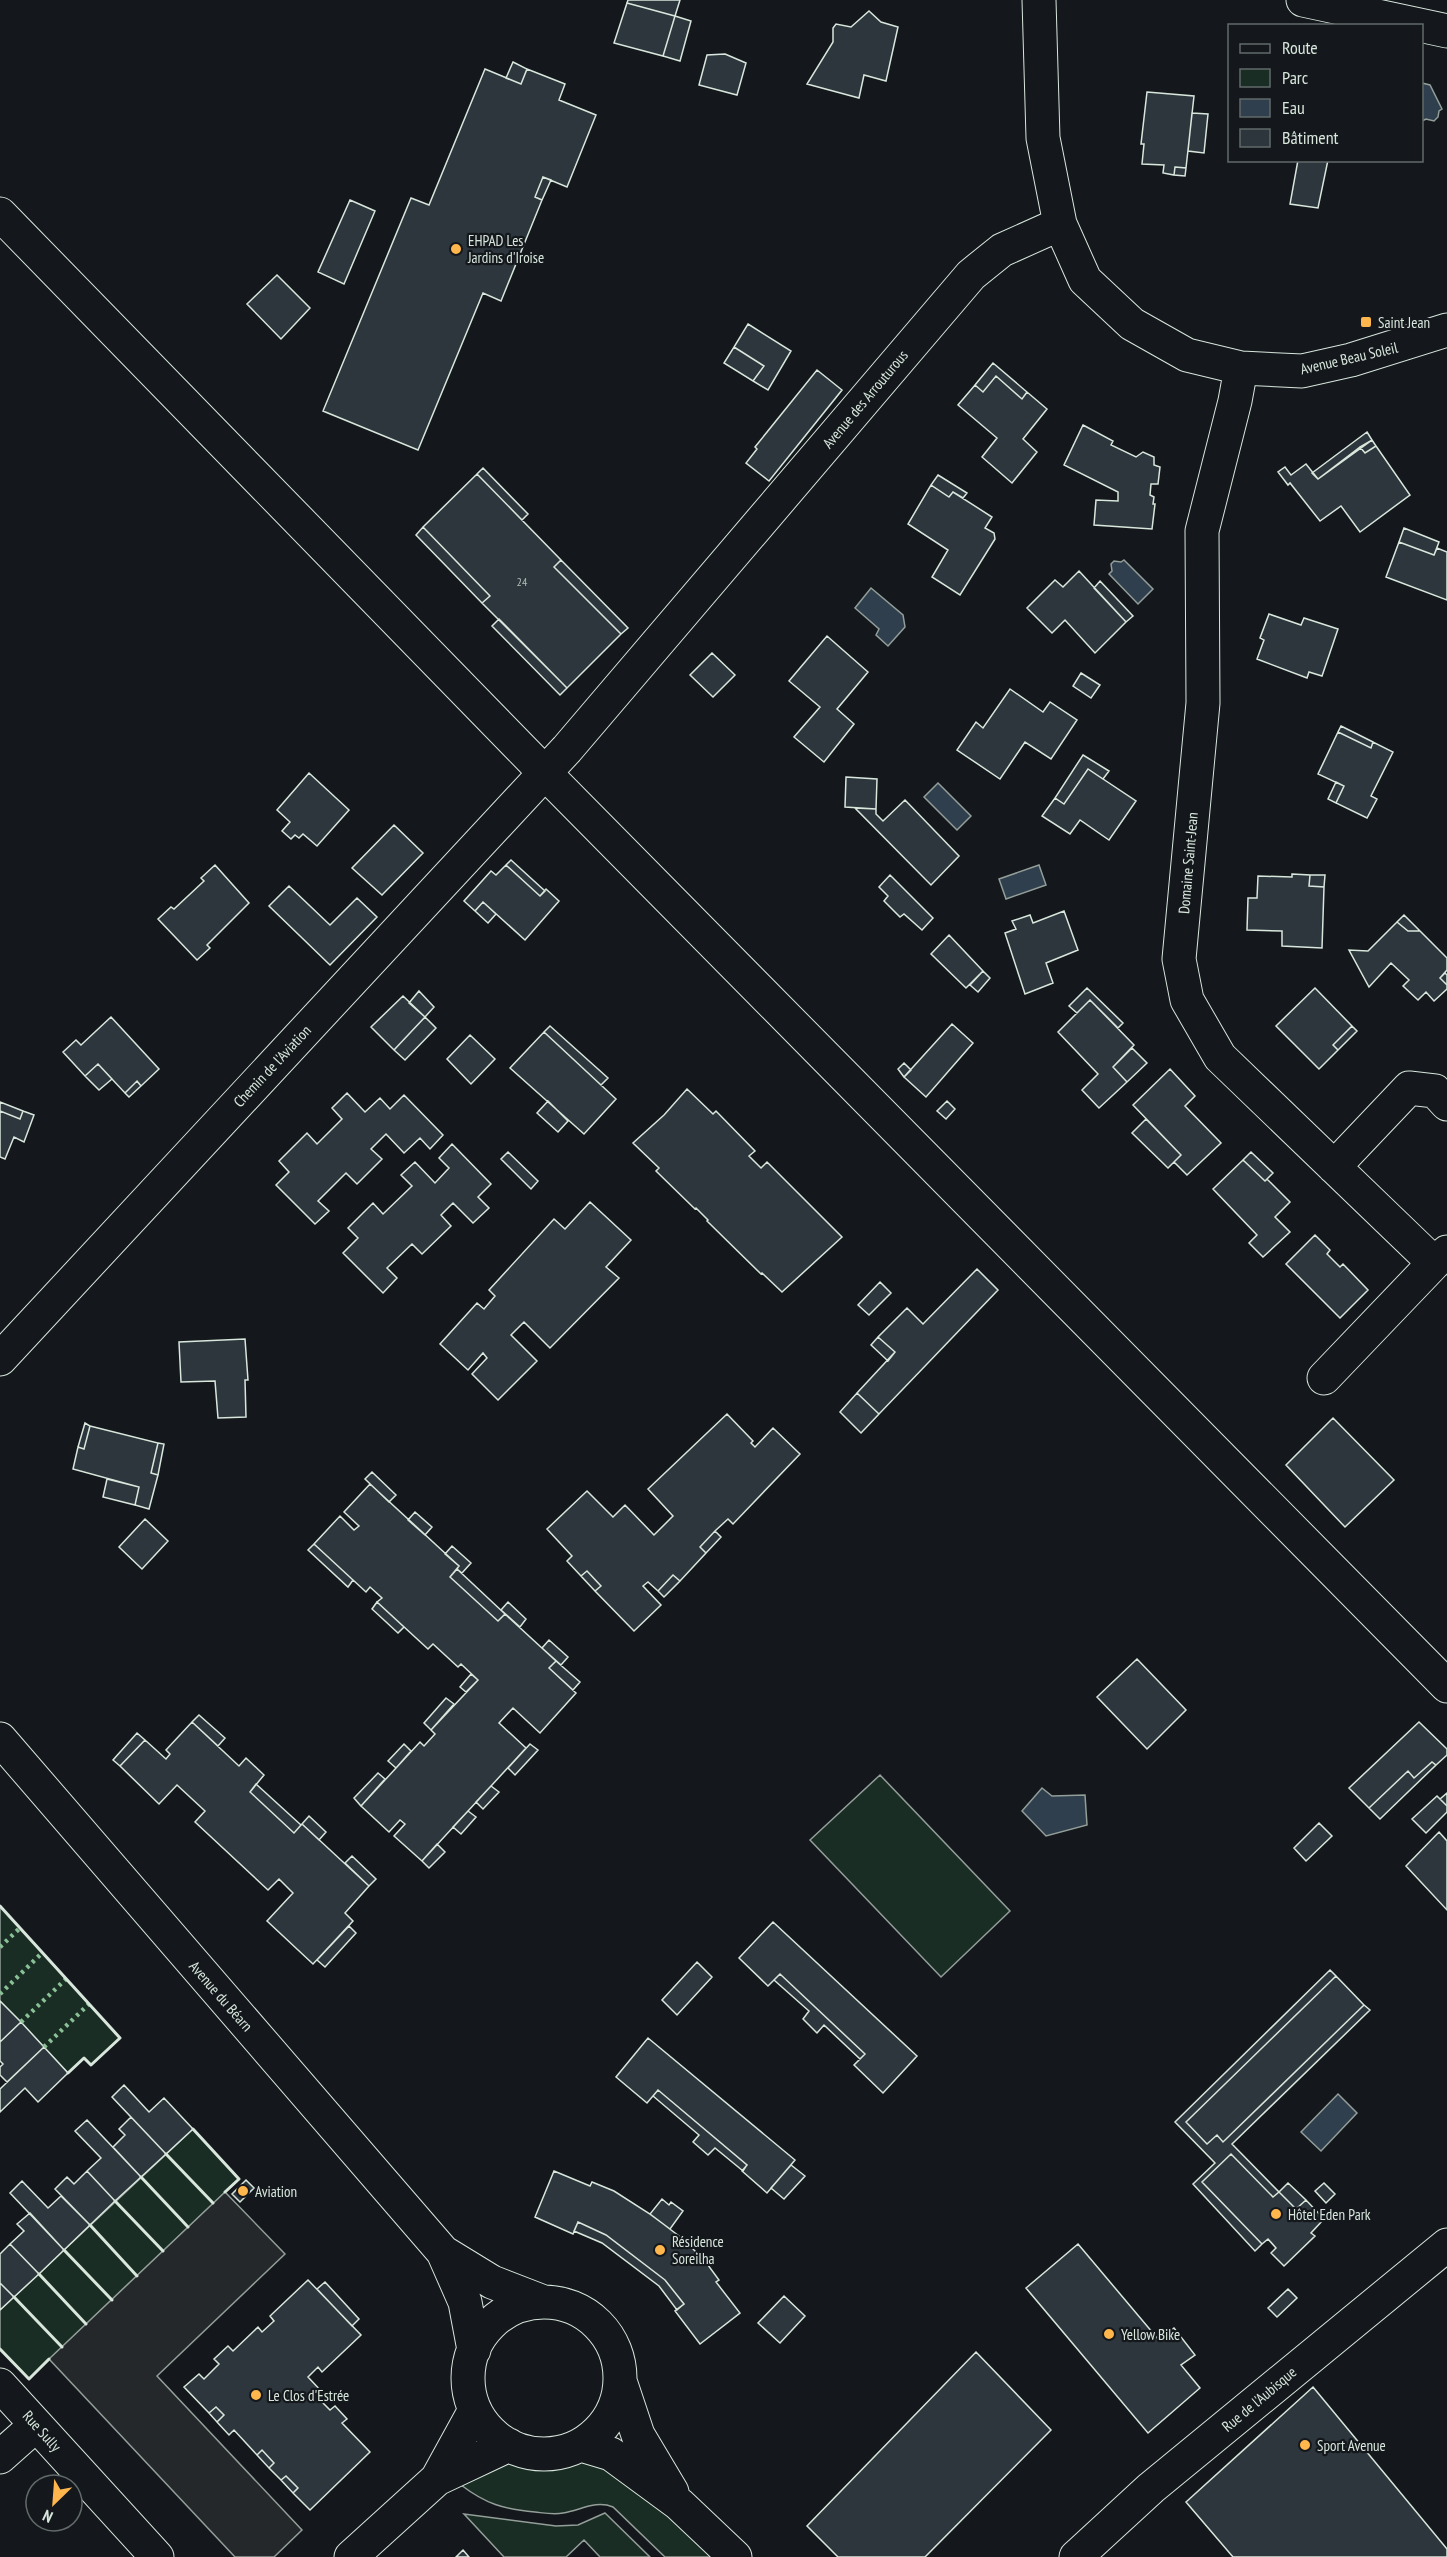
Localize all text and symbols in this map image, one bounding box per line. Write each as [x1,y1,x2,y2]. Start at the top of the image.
legend [1228,24,1423,162]
text: Route [1282,36,1318,59]
text: Parc [1282,66,1309,89]
text: Eau [1282,96,1305,119]
text: Bâtiment [1282,126,1339,149]
place label: EHPAD Les Jardins d'Iroise [467,231,544,267]
marker: EHPAD Les Jardins d'Iroise [449,242,463,256]
place label: Saint Jean [1378,313,1430,332]
marker: Saint Jean [1359,315,1373,329]
street label: Avenue Beau Soleil [1298,337,1400,378]
street label: Avenue des Arrouturous [818,346,912,452]
house number: 24 [517,574,528,589]
street label: Domaine Saint-Jean [1174,811,1202,915]
street label: Chemin de l'Aviation [229,1021,315,1111]
street label: Avenue du Béarn [185,1957,257,2035]
place label: Aviation [255,2182,297,2201]
marker: Aviation [236,2184,250,2198]
place label: Hôtel Eden Park [1288,2205,1371,2224]
marker: Hôtel Eden Park [1269,2207,1283,2221]
place label: Résidence Soreilha [672,2232,724,2268]
marker: Résidence Soreilha [653,2243,667,2257]
place label: Yellow Bike [1121,2325,1180,2344]
marker: Yellow Bike [1102,2327,1116,2341]
street label: Rue de l'Aubisque [1218,2362,1300,2436]
place label: Le Clos d'Estrée [268,2386,349,2405]
marker: Le Clos d'Estrée [249,2388,263,2402]
street label: Rue Sully [19,2407,66,2456]
place label: Sport Avenue [1317,2436,1386,2455]
marker: Sport Avenue [1298,2438,1312,2452]
north arrow [24,2473,84,2533]
text: N [40,2506,56,2527]

